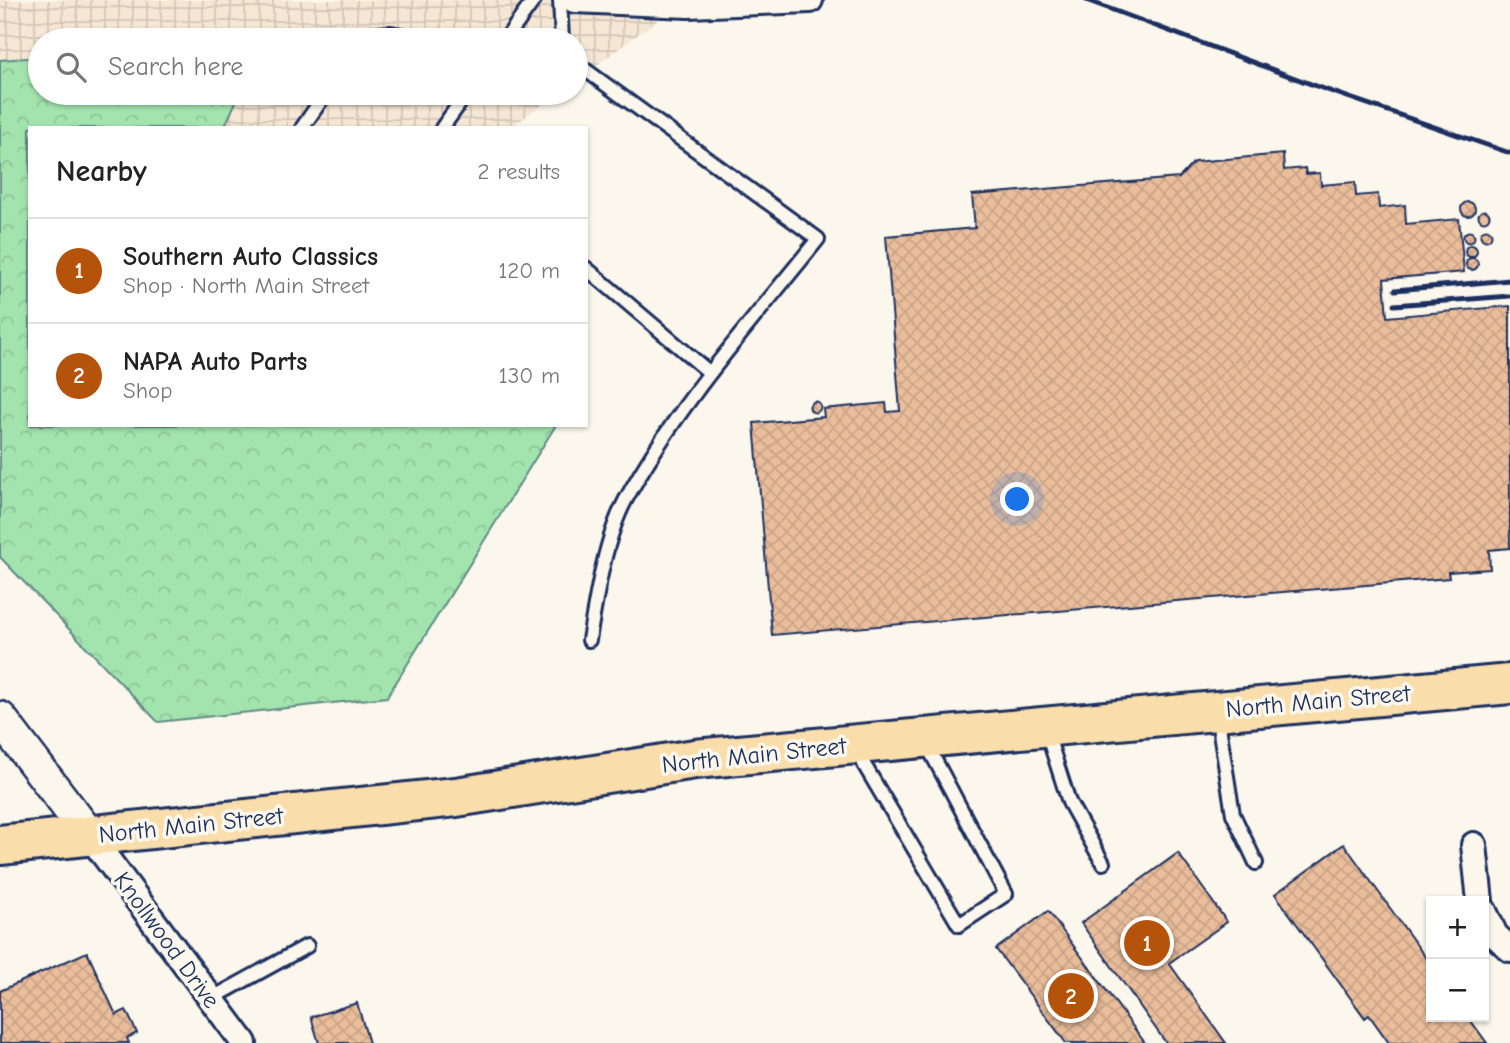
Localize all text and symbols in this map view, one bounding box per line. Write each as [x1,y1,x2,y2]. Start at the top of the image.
search box [28,28,588,105]
icon: search [52,48,90,86]
text: Search here [108,52,243,82]
text: Nearby [56,154,147,189]
text: 2 results [478,158,560,185]
text: Southern Auto Classics [123,242,378,272]
text: 1 [74,257,84,284]
text: 120 m [498,257,560,284]
text: Shop · North Main Street [123,272,369,299]
text: NAPA Auto Parts [123,347,307,377]
text: 2 [73,362,85,389]
text: 130 m [499,362,560,389]
text: Shop [123,377,172,404]
your location [1000,482,1034,516]
street label: North Main Street [1225,679,1413,723]
street label: North Main Street [660,731,849,779]
street label: North Main Street [97,801,286,849]
street label: Knollwood Drive [108,866,226,1014]
map controls [1426,896,1489,1022]
button: + [1426,896,1489,959]
pin: 1 [1124,917,1170,969]
button: − [1426,959,1489,1022]
pin: 2 [1048,970,1094,1022]

